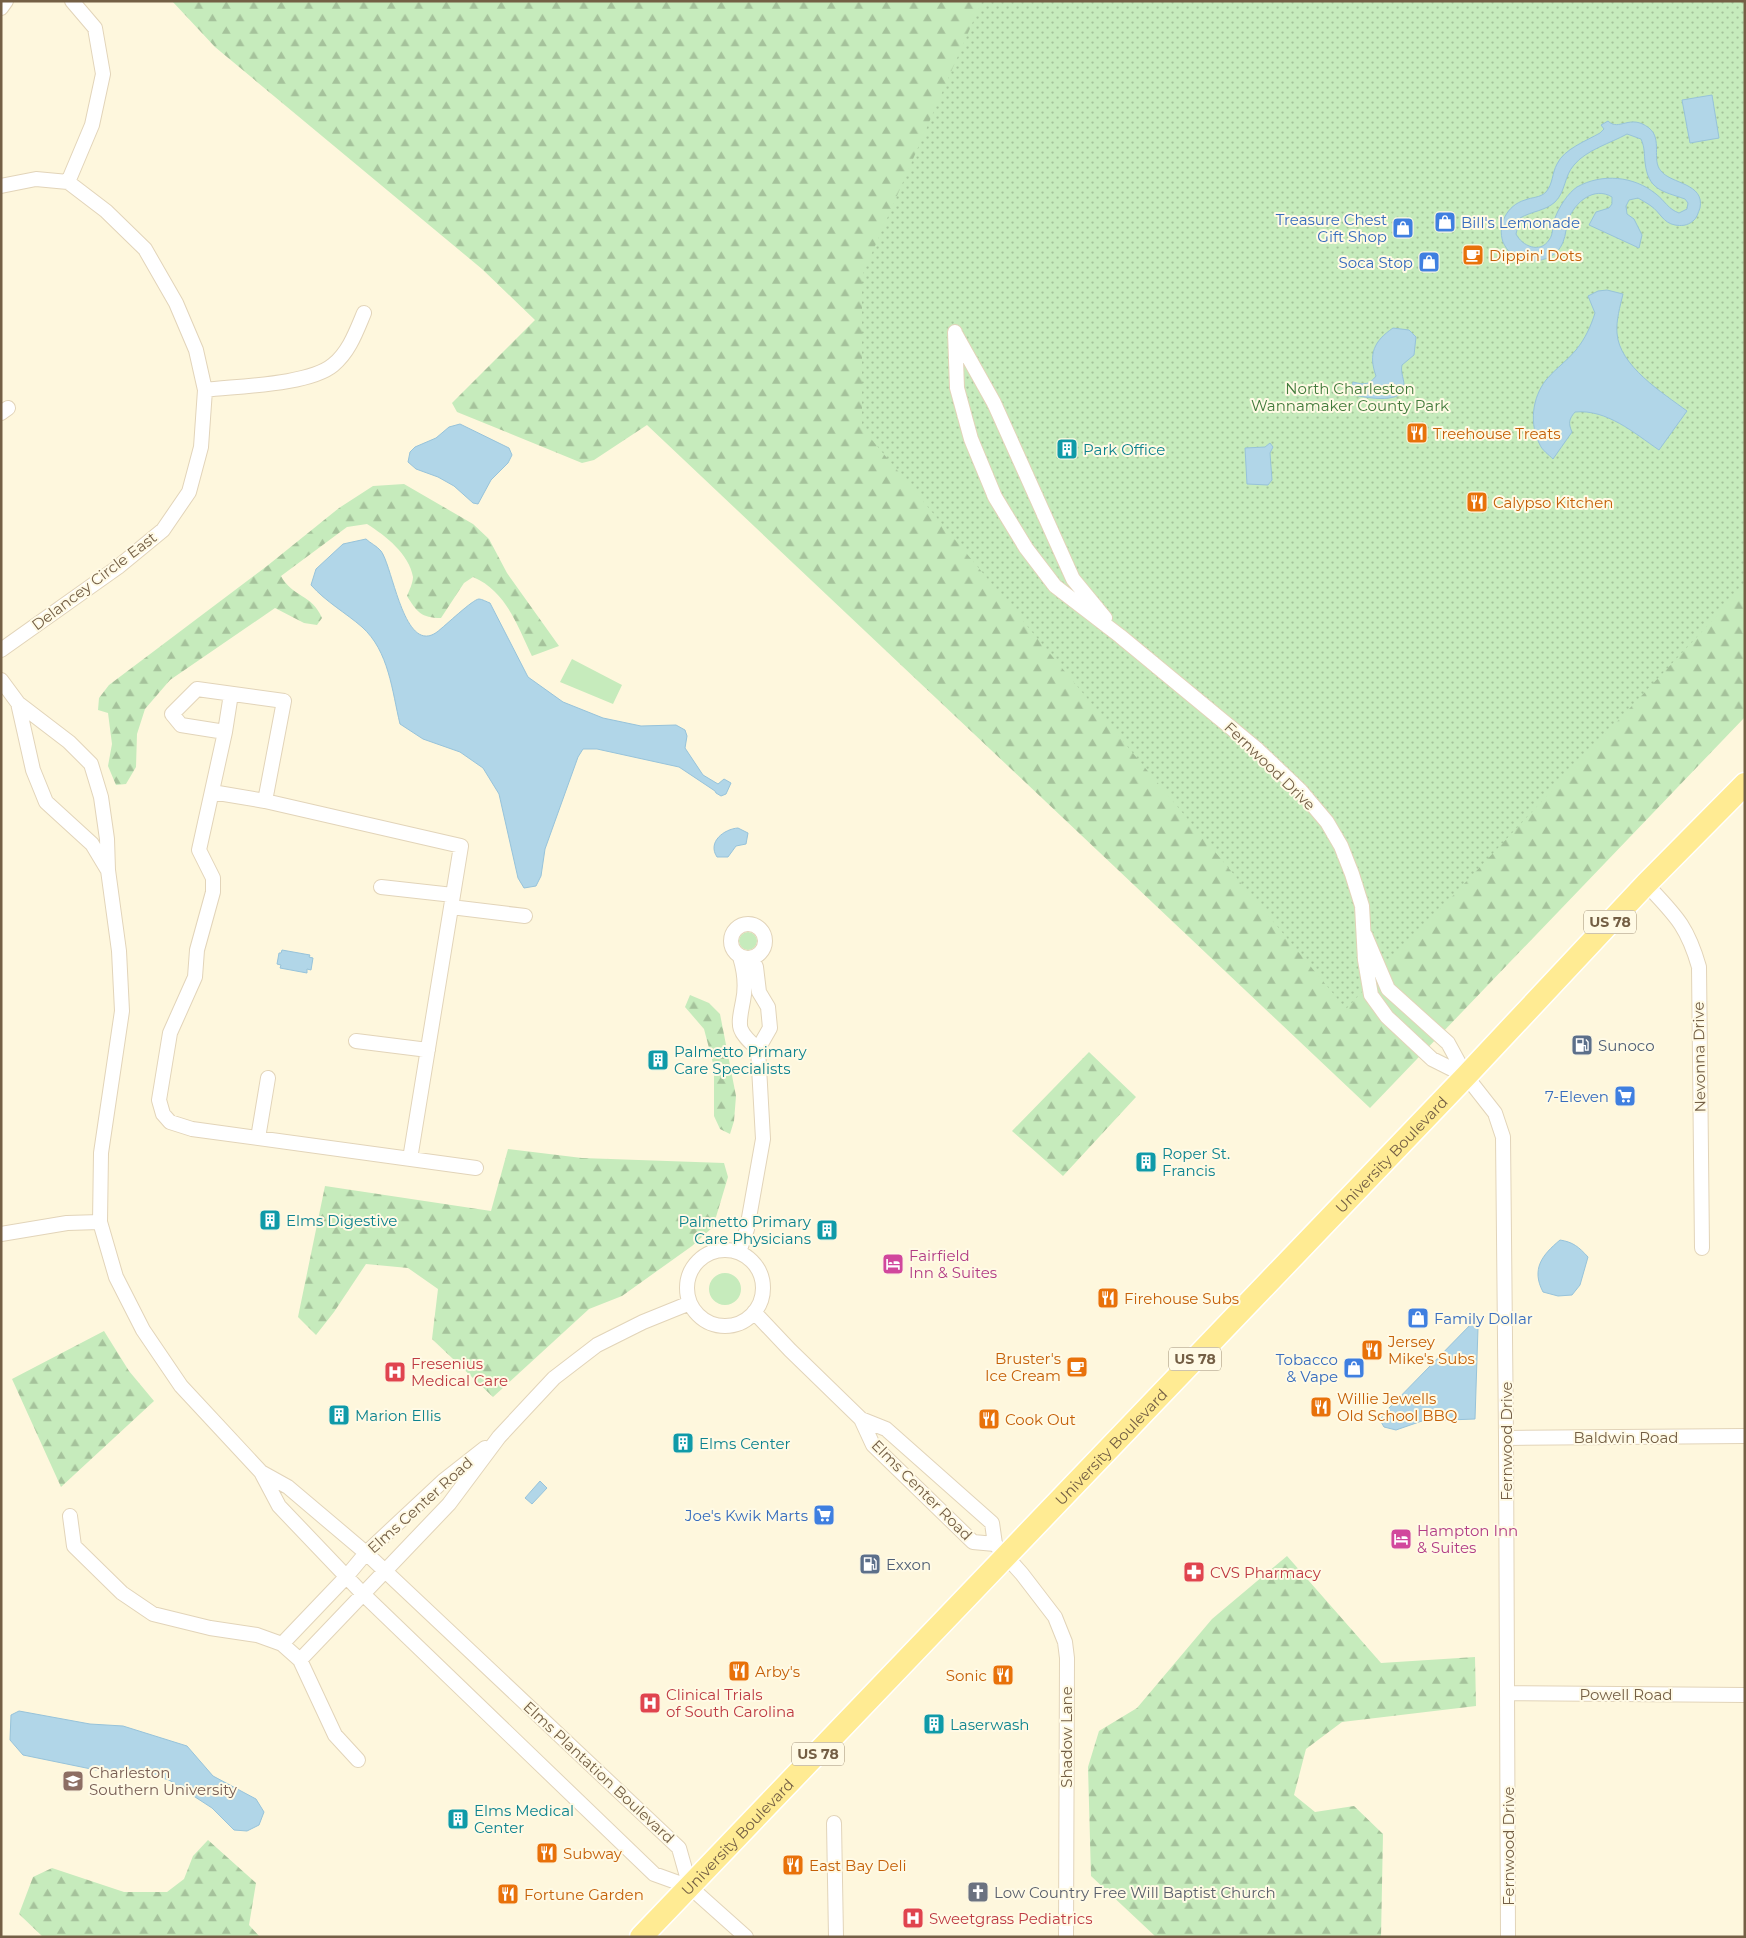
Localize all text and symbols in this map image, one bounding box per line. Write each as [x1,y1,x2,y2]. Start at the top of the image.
place label: Treasure Chest Gift Shop [1276,210,1387,246]
shop icon: Bill's Lemonade [1433,210,1457,234]
place label: Bill's Lemonade [1461,213,1580,232]
shop icon: Treasure Chest Gift Shop [1391,216,1415,240]
cafe icon: Dippin' Dots [1461,243,1485,267]
place label: Dippin' Dots [1489,246,1582,265]
shop icon: Soca Stop [1417,250,1441,274]
place label: Soca Stop [1339,253,1413,272]
park label: North Charleston Wannamaker County Park [1251,379,1449,415]
restaurant icon: Treehouse Treats [1405,421,1429,445]
place label: Treehouse Treats [1433,424,1561,443]
building icon: Park Office [1055,437,1079,461]
place label: Park Office [1083,440,1165,459]
restaurant icon: Calypso Kitchen [1465,490,1489,514]
place label: Calypso Kitchen [1493,493,1613,512]
street label: Delancey Circle East [28,528,160,634]
street label: Fernwood Drive [1220,718,1320,814]
road number: US 78 [1584,910,1636,934]
street label: Nevonna Drive [1689,1001,1709,1113]
fuel station icon: Sunoco [1570,1033,1594,1057]
place label: Sunoco [1598,1036,1655,1055]
place label: Palmetto Primary Care Specialists [674,1042,807,1078]
building icon: Palmetto Primary Care Specialists [646,1048,670,1072]
supermarket icon: 7-Eleven [1613,1084,1637,1108]
place label: 7-Eleven [1545,1087,1609,1106]
street label: University Boulevard [1331,1092,1451,1217]
place label: Roper St. Francis [1162,1144,1230,1180]
building icon: Roper St. Francis [1134,1150,1158,1174]
building icon: Elms Digestive [258,1208,282,1232]
place label: Elms Digestive [286,1211,397,1230]
place label: Palmetto Primary Care Physicians [678,1212,812,1248]
building icon: Palmetto Primary Care Physicians [815,1218,839,1242]
place label: Fairfield Inn & Suites [909,1246,997,1282]
hotel icon: Fairfield Inn & Suites [881,1252,905,1276]
restaurant icon: Firehouse Subs [1096,1286,1120,1310]
place label: Firehouse Subs [1124,1289,1239,1308]
shop icon: Family Dollar [1406,1306,1430,1330]
place label: Family Dollar [1434,1309,1533,1328]
place label: Jersey Mike's Subs [1387,1332,1475,1368]
restaurant icon: Jersey Mike's Subs [1360,1338,1384,1362]
road number: US 78 [1169,1348,1221,1370]
place label: Bruster's Ice Cream [985,1349,1061,1385]
place label: Tobacco & Vape [1276,1350,1338,1386]
place label: Fresenius Medical Care [411,1354,508,1390]
cafe icon: Bruster's Ice Cream [1065,1355,1089,1379]
shop icon: Tobacco & Vape [1342,1356,1366,1380]
hospital icon: Fresenius Medical Care [383,1360,407,1384]
street label: Fernwood Drive [1497,1381,1516,1501]
street label: University Boulevard [1050,1384,1171,1509]
place label: Willie Jewells Old School BBQ [1337,1389,1458,1425]
restaurant icon: Willie Jewells Old School BBQ [1309,1395,1333,1419]
building icon: Marion Ellis [327,1403,351,1427]
place label: Marion Ellis [355,1406,441,1425]
restaurant icon: Cook Out [977,1407,1001,1431]
place label: Cook Out [1005,1410,1076,1429]
street label: Baldwin Road [1574,1428,1678,1447]
building icon: Elms Center [671,1431,695,1455]
place label: Elms Center [699,1434,791,1453]
street label: Elms Center Road [868,1436,976,1544]
street label: Elms Center Road [364,1453,476,1557]
supermarket icon: Joe's Kwik Marts [812,1503,836,1527]
place label: Joe's Kwik Marts [684,1506,808,1525]
place label: Hampton Inn & Suites [1417,1521,1518,1557]
hotel icon: Hampton Inn & Suites [1389,1527,1413,1551]
fuel station icon: Exxon [858,1552,882,1576]
place label: Exxon [886,1555,931,1574]
pharmacy icon: CVS Pharmacy [1182,1560,1206,1584]
place label: CVS Pharmacy [1210,1563,1322,1582]
restaurant icon: Arby's [727,1659,751,1683]
place label: Arby's [755,1662,800,1681]
restaurant icon: Sonic [991,1663,1015,1687]
place label: Sonic [946,1666,987,1685]
place label: Clinical Trials of South Carolina [666,1685,795,1721]
street label: Powell Road [1580,1685,1673,1704]
street label: Shadow Lane [1057,1686,1076,1788]
hospital icon: Clinical Trials of South Carolina [638,1691,662,1715]
street label: Elms Plantation Boulevard [519,1697,679,1847]
building icon: Laserwash [922,1712,946,1736]
place label: Laserwash [950,1715,1030,1734]
road number: US 78 [792,1742,844,1766]
place label: Charleston Southern University [89,1763,238,1799]
school or university icon: Charleston Southern University [61,1769,85,1793]
street label: University Boulevard [677,1774,797,1899]
street label: Fernwood Drive [1499,1786,1518,1906]
place label: Elms Medical Center [474,1801,574,1837]
building icon: Elms Medical Center [446,1807,470,1831]
restaurant icon: Subway [535,1841,559,1865]
place label: Subway [563,1844,623,1863]
restaurant icon: East Bay Deli [781,1853,805,1877]
place label: East Bay Deli [809,1856,907,1875]
church icon: Low Country Free Will Baptist Church [966,1880,990,1904]
restaurant icon: Fortune Garden [496,1882,520,1906]
place label: Low Country Free Will Baptist Church [994,1883,1276,1902]
place label: Fortune Garden [524,1885,644,1904]
hospital icon: Sweetgrass Pediatrics [901,1906,925,1930]
place label: Sweetgrass Pediatrics [929,1909,1093,1928]

